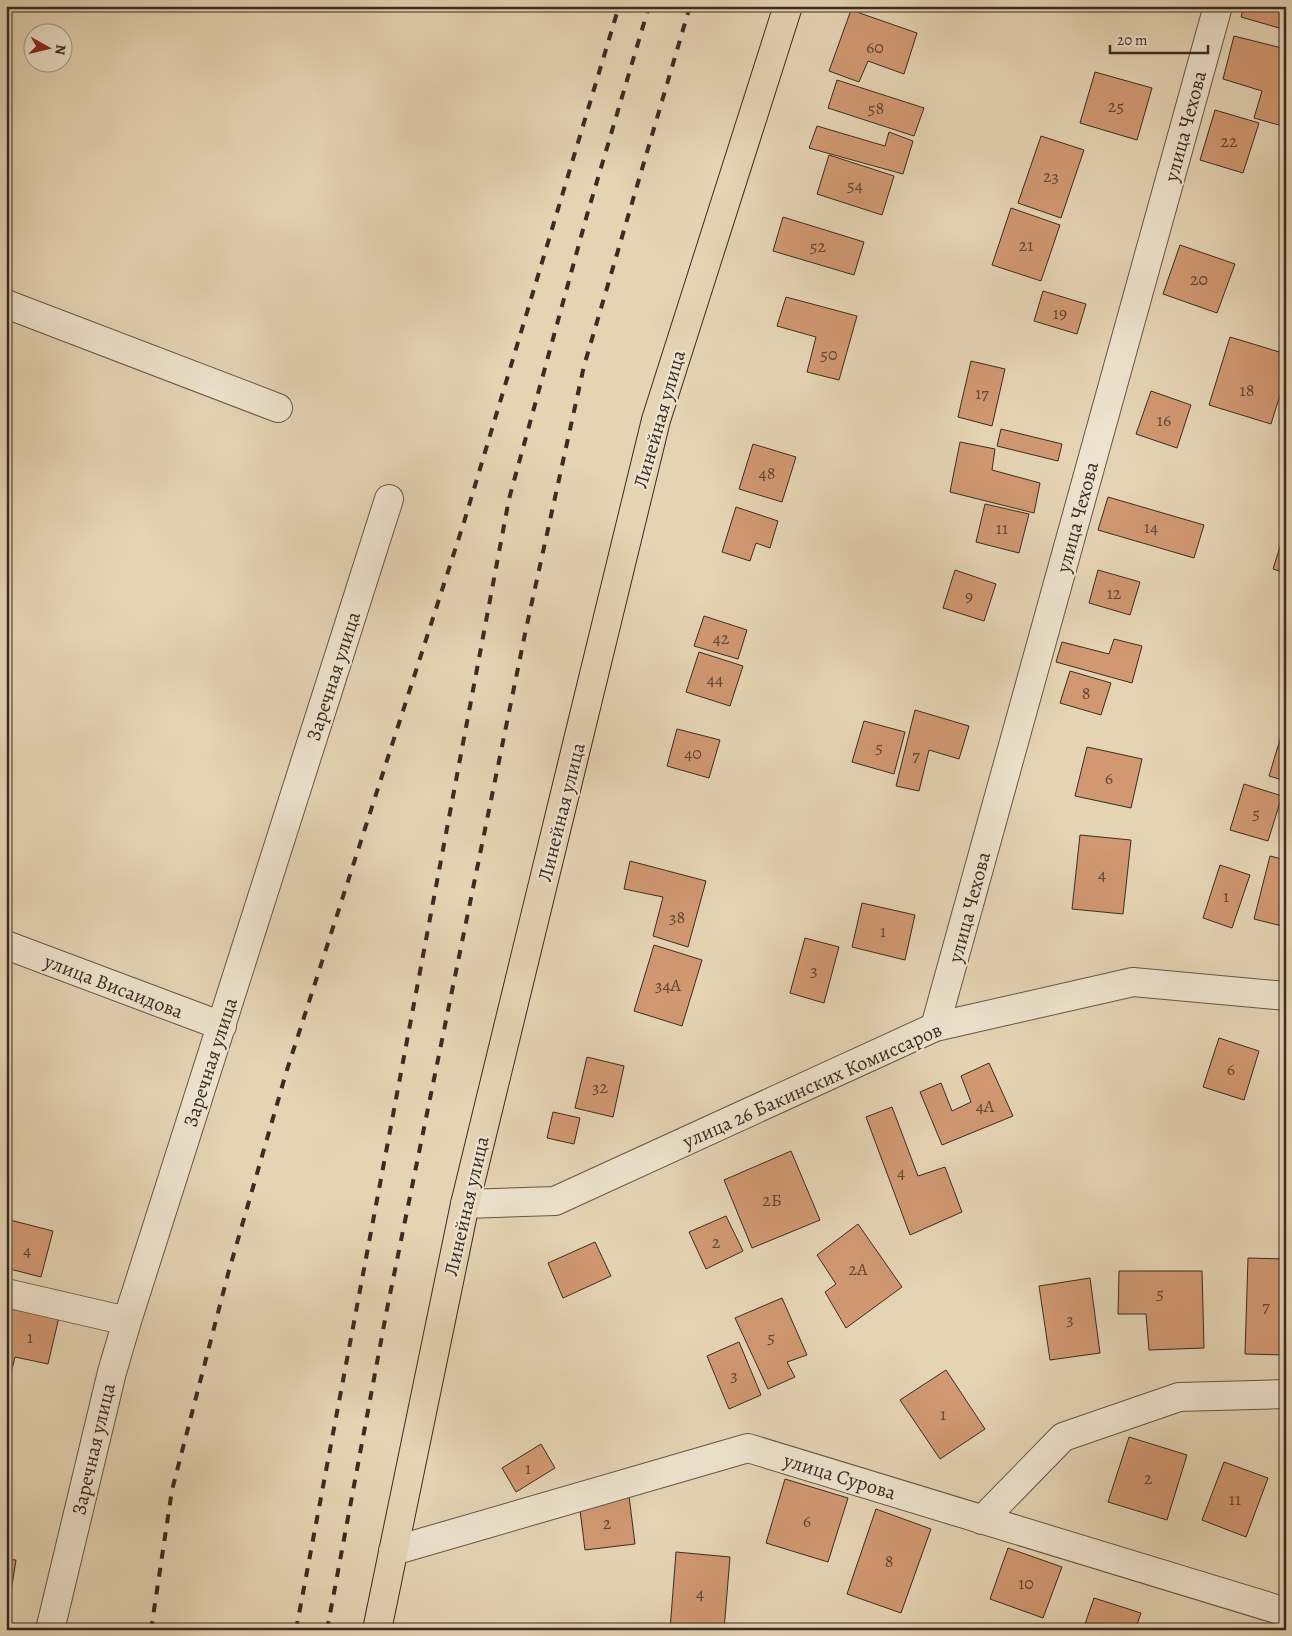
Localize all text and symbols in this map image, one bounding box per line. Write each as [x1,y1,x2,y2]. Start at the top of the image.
north arrow [22,22,72,72]
scale bar [1110,22,1207,54]
text: 20 m [1117,30,1148,50]
house number: 60 [866,35,884,59]
text: N [50,43,70,56]
street label: улица Чехова [1157,67,1213,185]
house number: 25 [1108,94,1124,118]
house number: 58 [868,96,884,120]
house number: 22 [1220,129,1238,153]
house number: 23 [1043,164,1059,188]
house number: 54 [847,173,863,197]
house number: 21 [1019,233,1033,257]
house number: 52 [810,234,827,258]
house number: 20 [1190,267,1208,291]
house number: 19 [1053,301,1067,325]
house number: 50 [820,342,838,366]
street label: Линейная улица [627,346,692,491]
house number: 18 [1240,378,1254,402]
house number: 17 [975,381,989,405]
house number: 16 [1157,408,1171,432]
street label: улица Чехова [1049,458,1105,576]
house number: 48 [759,461,775,485]
house number: 14 [1144,515,1158,539]
house number: 11 [996,516,1008,540]
house number: 12 [1107,581,1122,605]
house number: 9 [965,584,973,608]
street label: Заречная улица [300,607,367,744]
house number: 42 [713,626,730,650]
house number: 44 [707,667,723,691]
house number: 8 [1082,681,1090,705]
house number: 5 [875,735,883,759]
street label: Линейная улица [531,739,592,885]
house number: 40 [684,741,702,765]
house number: 7 [912,743,920,767]
house number: 6 [1105,766,1113,790]
house number: 5 [1252,801,1260,825]
street label: улица Чехова [941,848,997,966]
house number: 4 [1098,862,1106,886]
house number: 1 [1223,884,1229,908]
house number: 38 [669,905,685,929]
house number: 1 [880,919,886,943]
street label: улица Висаидова [40,947,188,1026]
house number: 3 [810,958,818,982]
house number: 34А [655,973,682,997]
street label: Заречная улица [177,993,244,1130]
street label: улица 26 Бакинских Комиссаров [678,1016,946,1155]
house number: 6 [1227,1057,1235,1081]
house number: 32 [592,1075,608,1099]
house number: 4А [976,1094,995,1118]
street label: Линейная улица [437,1133,496,1279]
house number: 4 [897,1160,905,1184]
house number: 2Б [762,1188,782,1212]
house number: 2 [712,1230,721,1254]
house number: 4 [23,1238,31,1262]
house number: 2А [848,1257,868,1281]
house number: 5 [1156,1281,1164,1305]
house number: 7 [1262,1294,1270,1318]
house number: 3 [1066,1307,1074,1331]
house number: 1 [27,1325,33,1349]
house number: 5 [767,1325,775,1349]
house number: 3 [730,1363,738,1387]
street label: Заречная улица [65,1380,122,1518]
house number: 1 [940,1402,946,1426]
street label: улица Сурова [780,1446,900,1507]
house number: 1 [525,1456,531,1480]
house number: 2 [1144,1466,1153,1490]
house number: 11 [1229,1487,1241,1511]
house number: 6 [803,1509,811,1533]
house number: 2 [603,1511,612,1535]
house number: 8 [885,1549,893,1573]
house number: 10 [1018,1571,1034,1595]
house number: 4 [696,1581,704,1605]

